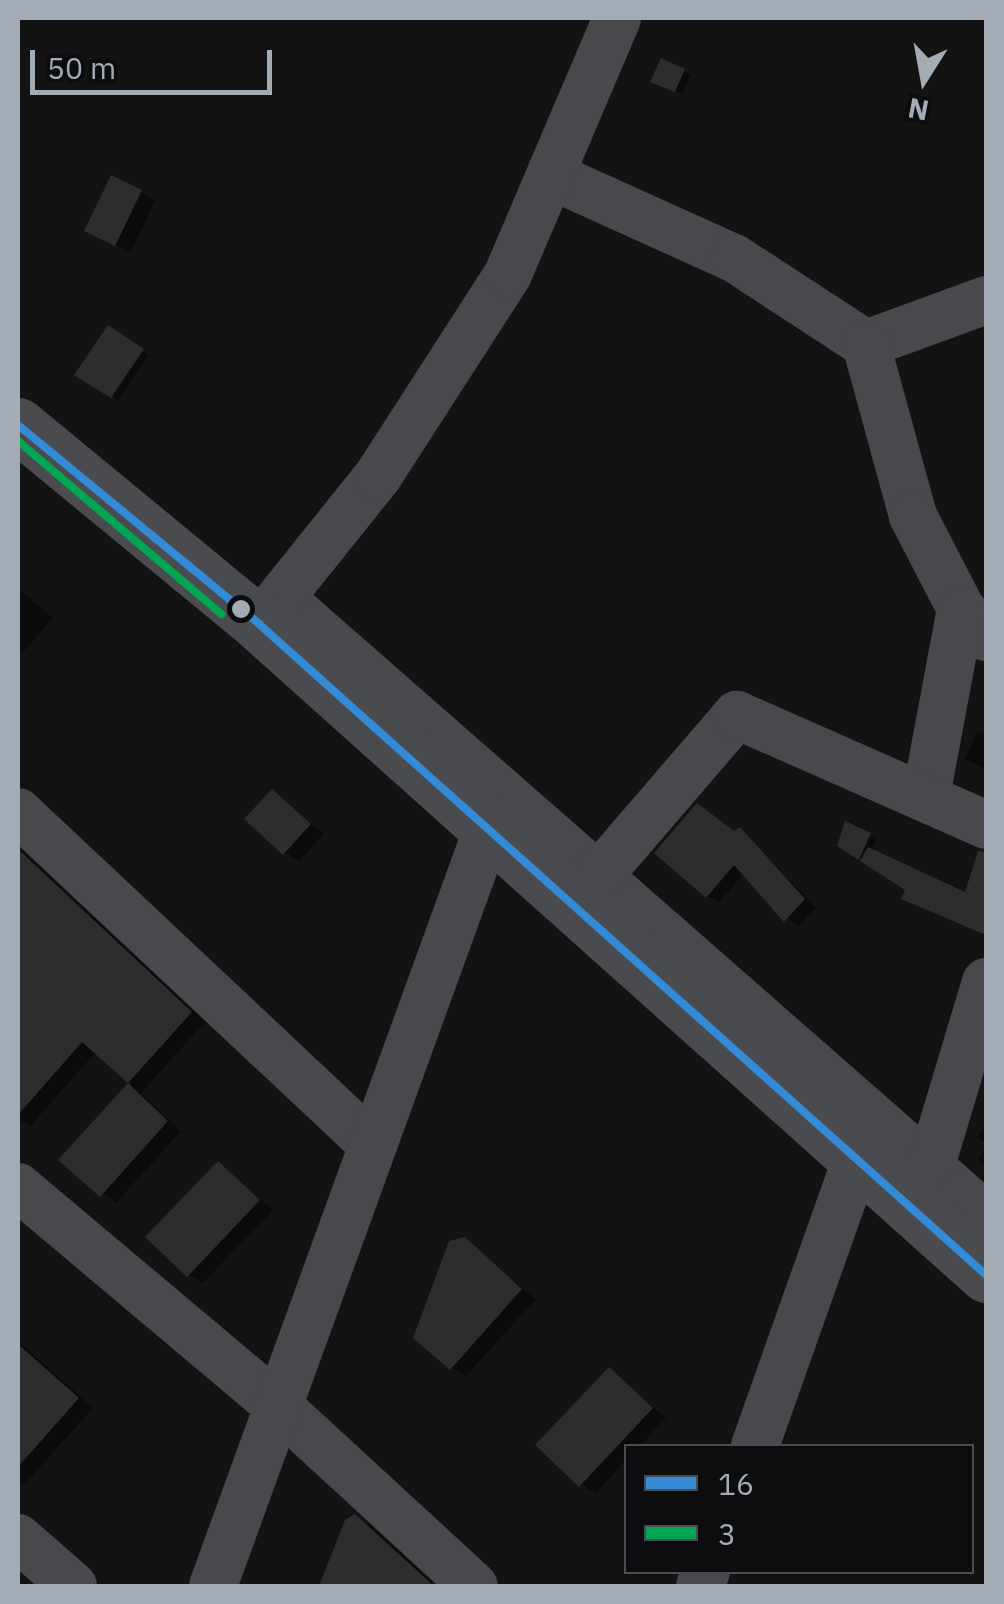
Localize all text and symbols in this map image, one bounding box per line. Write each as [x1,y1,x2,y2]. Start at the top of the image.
scale bar [35,30,278,92]
north arrow [874,30,974,130]
text: 50 m [47,48,116,87]
text: N [905,90,932,130]
unlabelled marker [231,599,251,619]
legend [624,1444,974,1574]
text: 16 [718,1464,754,1503]
text: 3 [718,1514,736,1553]

